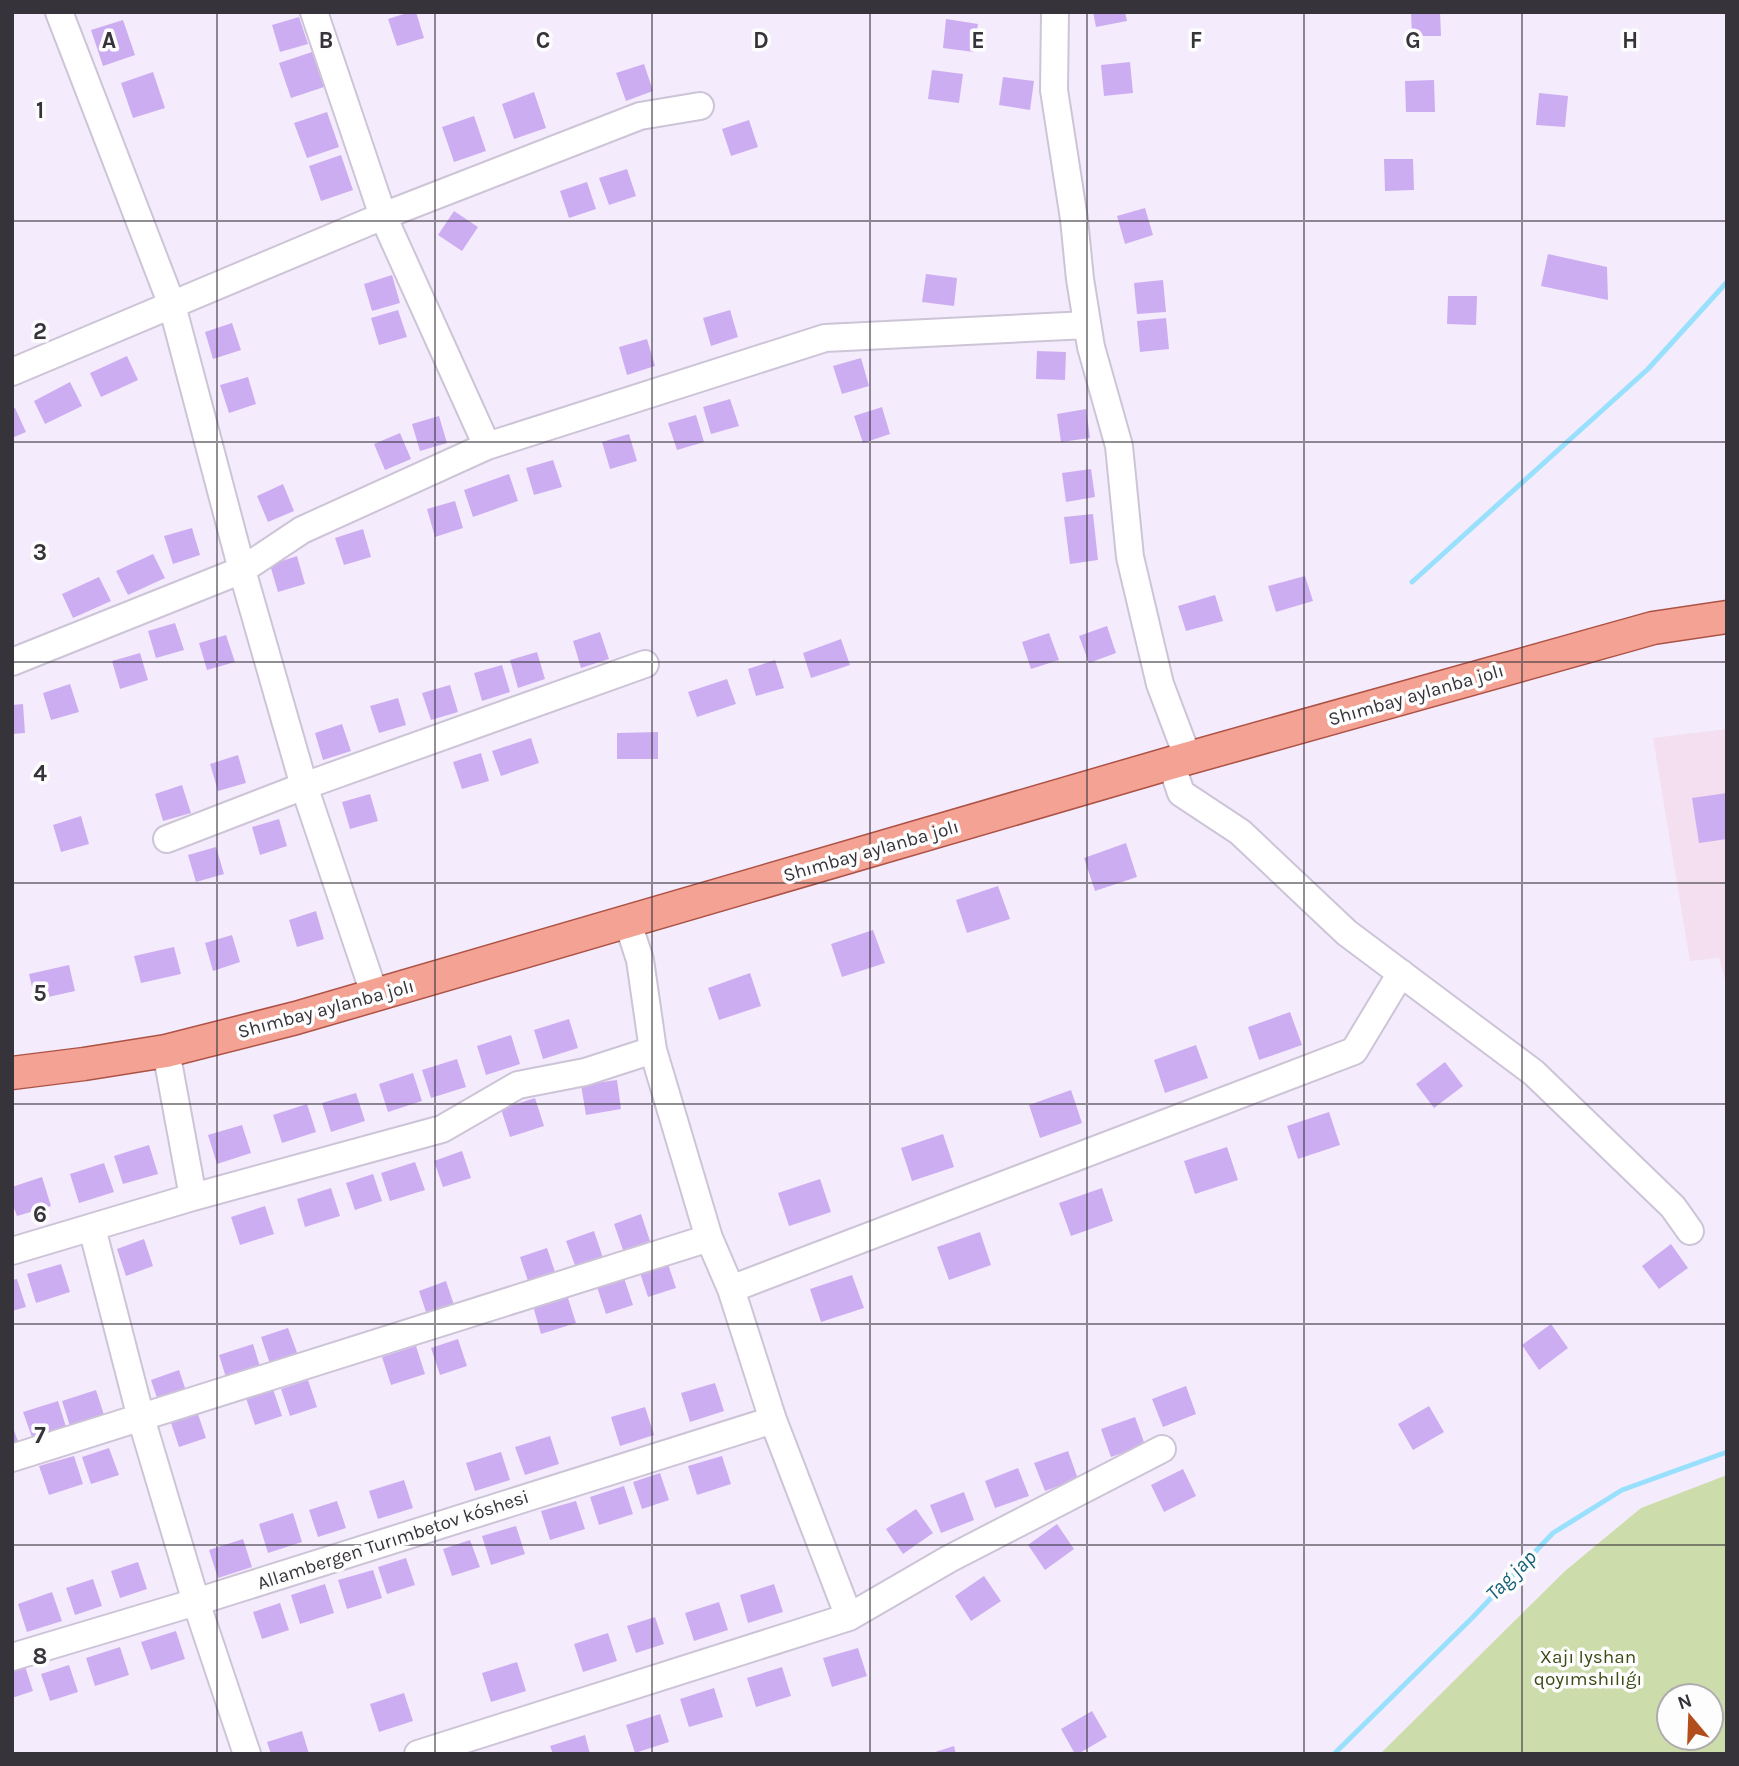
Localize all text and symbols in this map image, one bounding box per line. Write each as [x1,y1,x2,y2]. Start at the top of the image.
text: A [102,27,116,54]
text: B [319,27,333,54]
text: C [536,27,550,54]
text: D [753,27,769,54]
text: E [971,27,985,54]
text: F [1190,27,1202,54]
text: G [1405,27,1421,54]
text: H [1622,27,1638,54]
text: 1 [36,97,44,124]
text: 2 [33,318,47,345]
text: 3 [33,539,47,566]
street label: Shımbay aylanba jolı [1326,659,1506,731]
text: 4 [33,760,47,787]
street label: Shımbay aylanba jolı [781,815,961,887]
street label: Shımbay aylanba jolı [235,975,417,1043]
text: 5 [33,980,47,1007]
text: 6 [33,1201,47,1228]
text: 7 [34,1422,46,1449]
street label: Allambergen Turımbetov kóshesi [254,1486,532,1594]
water label: Tag jap [1481,1545,1541,1605]
text: 8 [33,1643,47,1670]
park label: Xajı Iyshan qoyımshılıǵı [1534,1646,1642,1690]
north arrow [1655,1682,1725,1752]
text: N [1675,1689,1695,1714]

